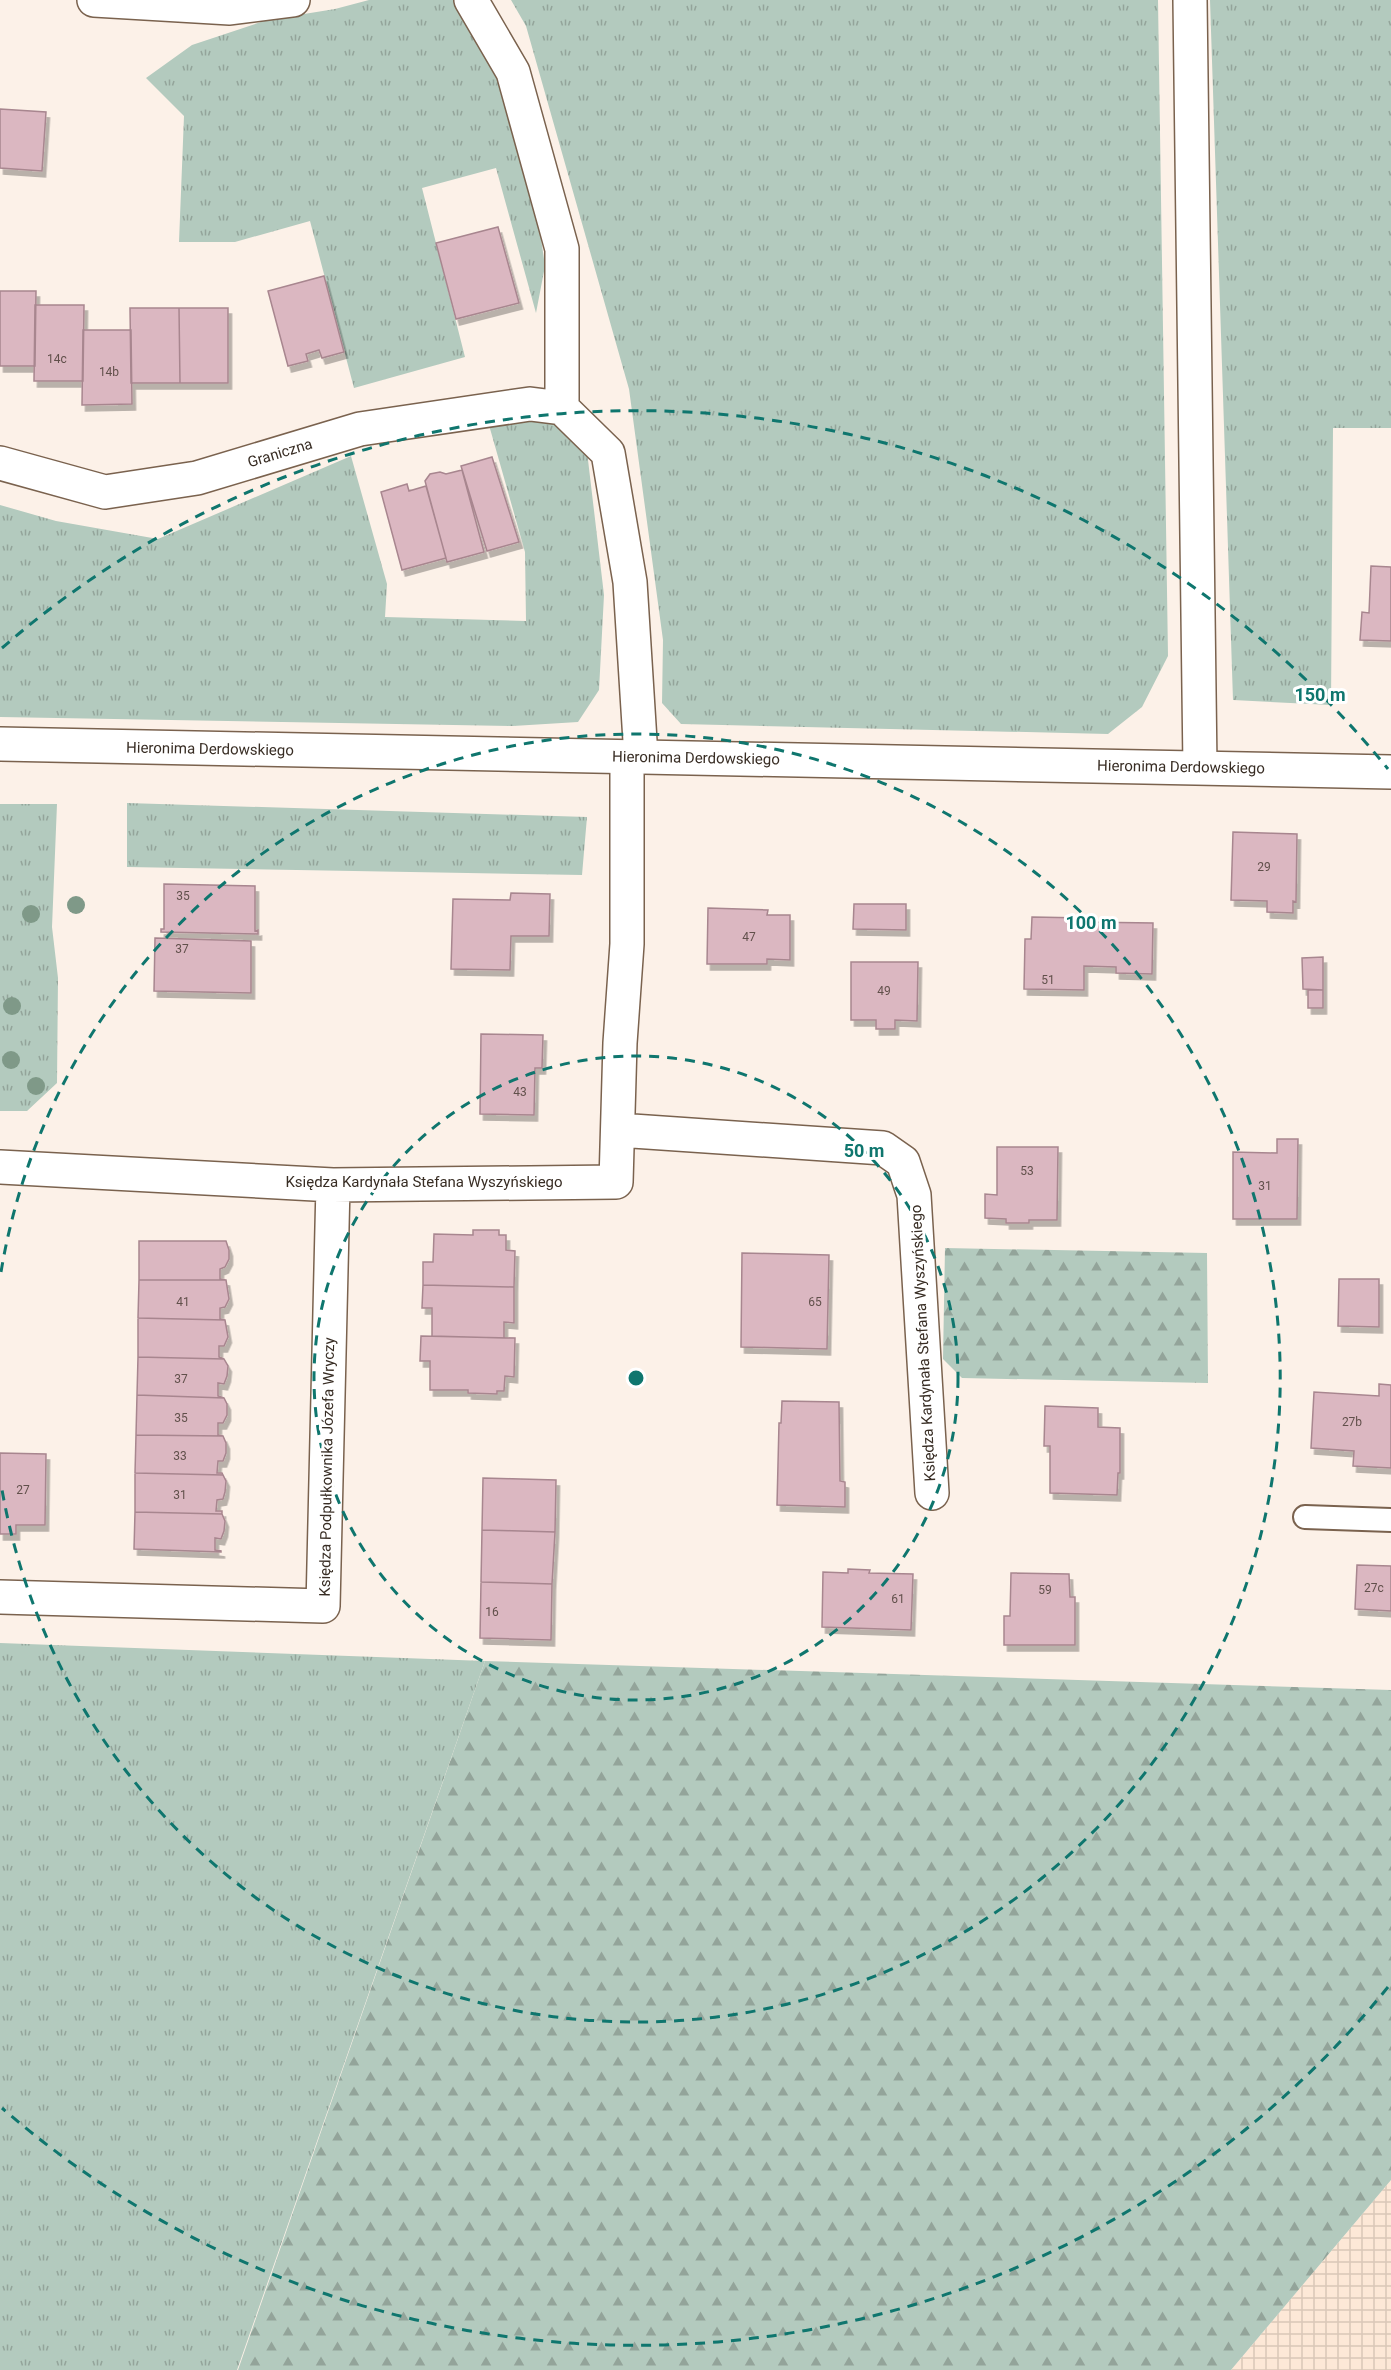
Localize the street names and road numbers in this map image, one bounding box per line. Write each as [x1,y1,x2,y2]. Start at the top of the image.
street label: Graniczna [245,435,315,471]
street label: Hieronima Derdowskiego [126,739,294,759]
street label: Hieronima Derdowskiego [612,748,780,768]
street label: Hieronima Derdowskiego [1097,757,1265,777]
street label: Księdza Kardynała Stefana Wyszyńskiego [285,1173,563,1191]
street label: Księdza Kardynała Stefana Wyszyńskiego [907,1204,939,1482]
street label: Księdza Podpułkownika Józefa Wryczy [316,1337,338,1597]

